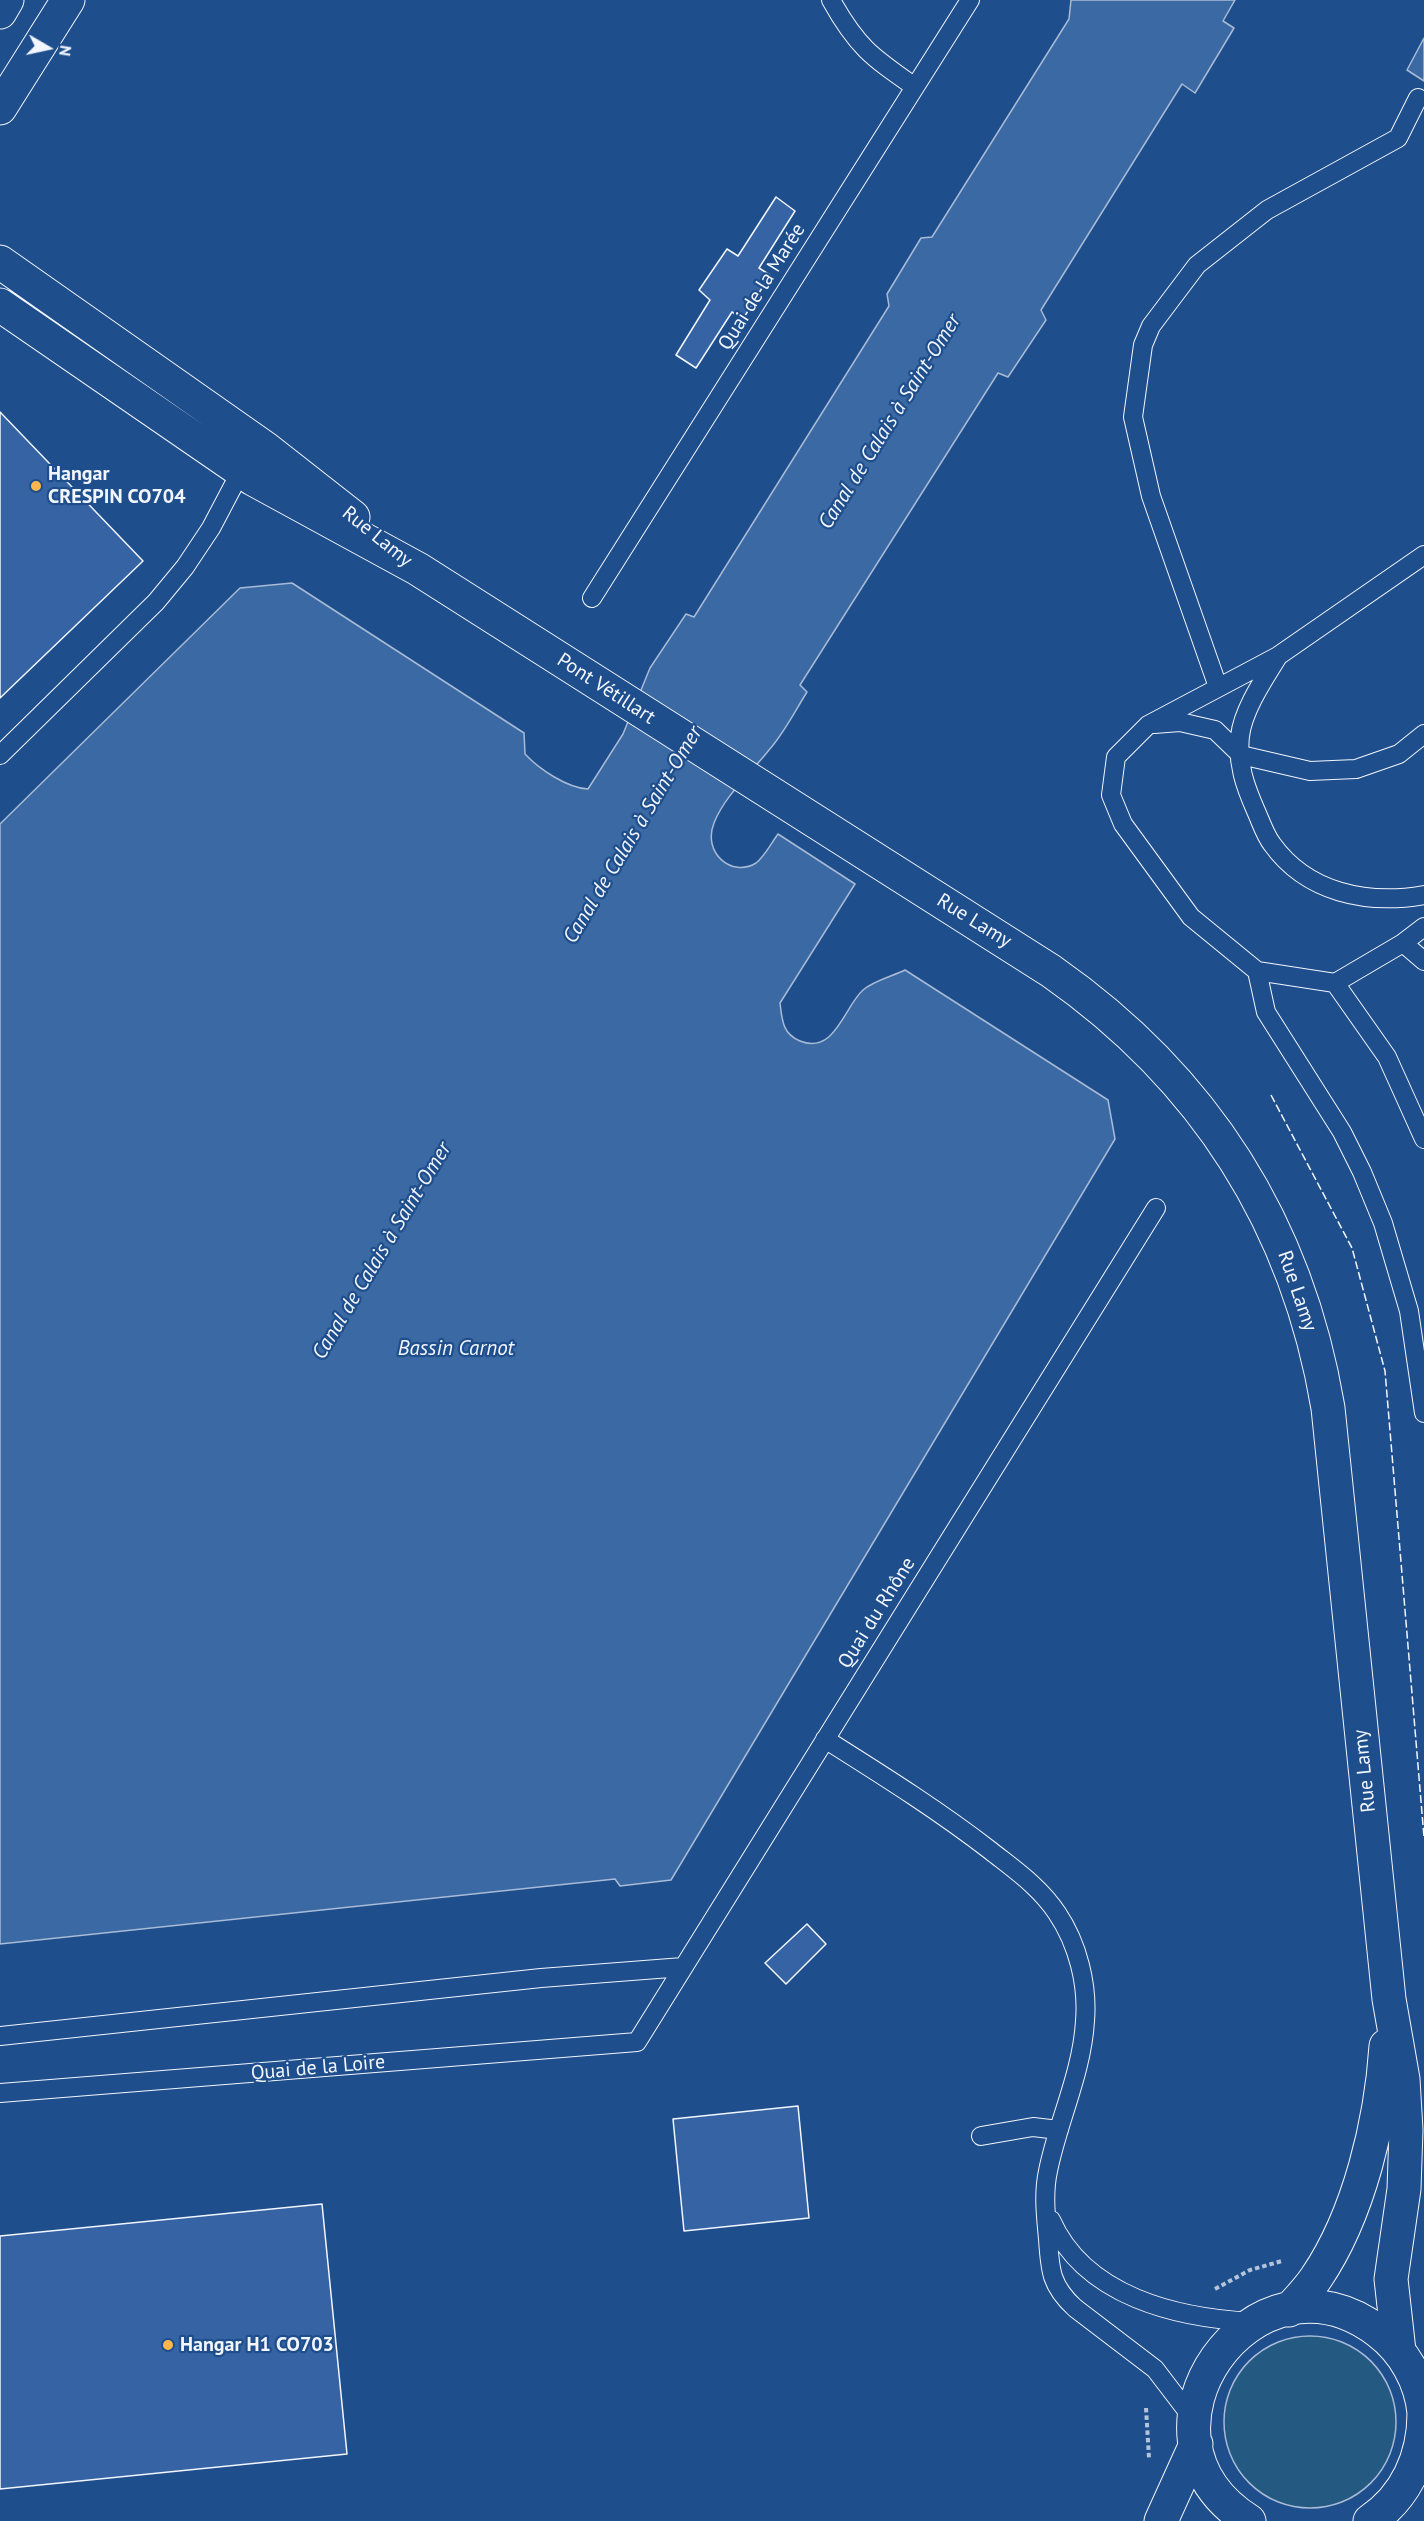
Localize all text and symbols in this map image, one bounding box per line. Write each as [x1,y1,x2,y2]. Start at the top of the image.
north arrow [18,18,78,78]
text: N [55,44,76,58]
street label: Quai de la Marée [713,219,811,355]
water label: Canal de Calais à Saint-Omer [813,310,967,534]
place label: Hangar CRESPIN CO704 [48,462,186,509]
marker: Hangar CRESPIN CO704 [29,479,43,493]
street label: Rue Lamy [337,501,417,573]
street label: Pont Vétillart [552,648,660,730]
water label: Canal de Calais à Saint-Omer [558,722,708,948]
street label: Rue Lamy [932,889,1016,953]
water label: Canal de Calais à Saint-Omer [307,1138,457,1364]
street label: Rue Lamy [1272,1248,1322,1334]
water label: Bassin Carnot [398,1336,514,1362]
street label: Quai du Rhône [833,1553,921,1673]
street label: Rue Lamy [1349,1728,1381,1814]
street label: Quai de la Loire [250,2050,386,2086]
place label: Hangar H1 CO703 [180,2333,334,2357]
marker: Hangar H1 CO703 [161,2338,175,2352]

